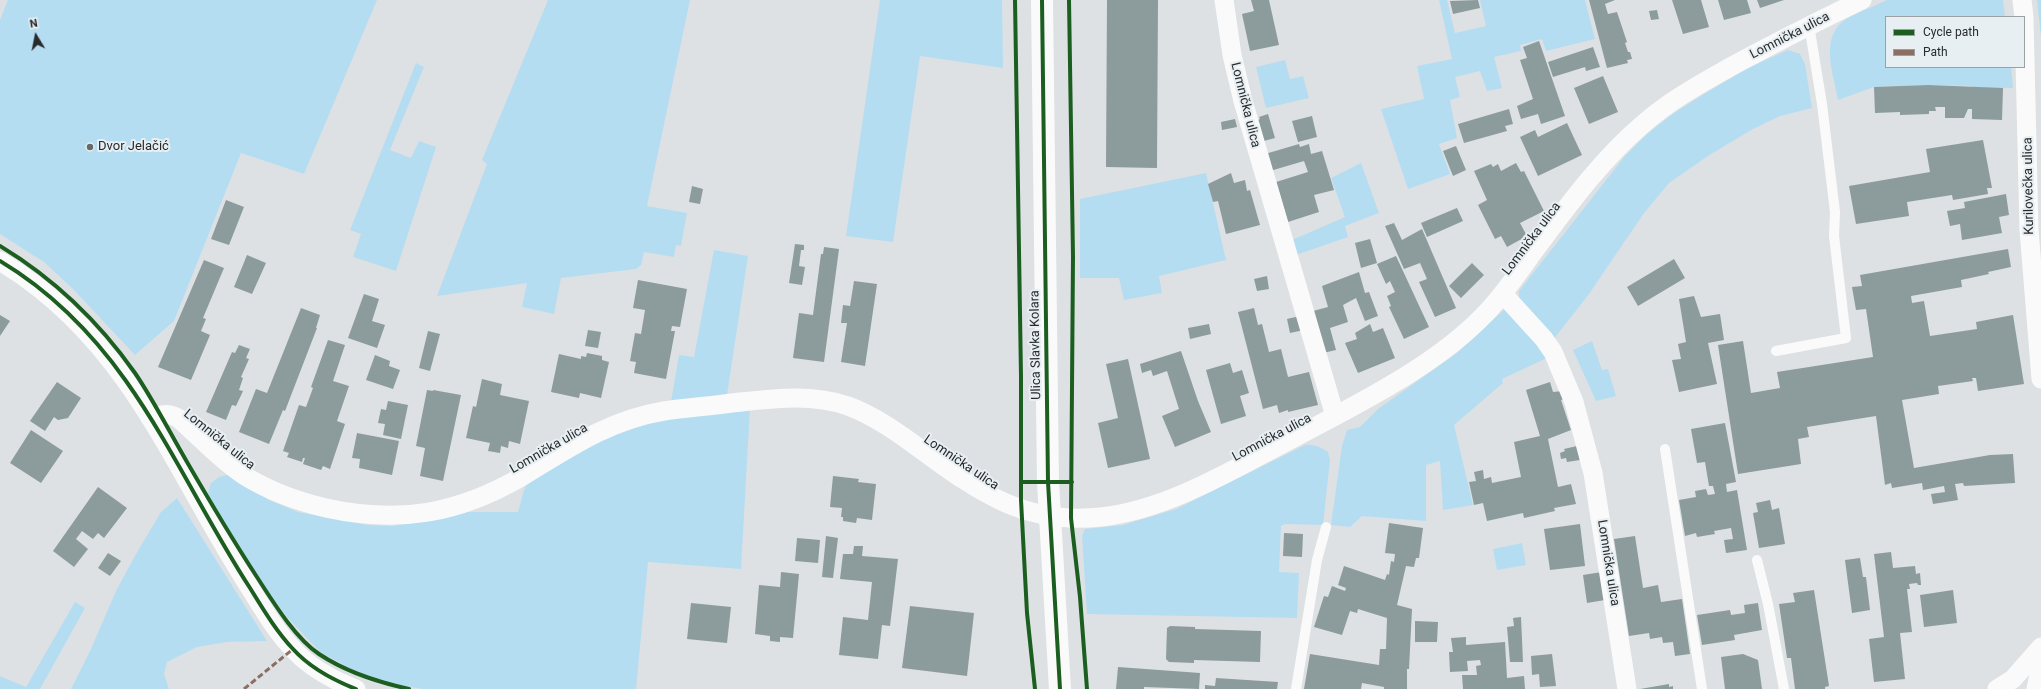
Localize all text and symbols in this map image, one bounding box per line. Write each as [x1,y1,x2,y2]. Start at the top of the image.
street label: Lomnička ulica [1748,9,1832,63]
north arrow [16,16,56,56]
legend [1885,16,2025,68]
text: N [29,17,39,31]
text: Cycle path [1923,25,1979,39]
text: Path [1923,45,1948,59]
street label: Lomnička ulica [1227,61,1263,149]
street label: Kurilovečka ulica [2020,137,2038,235]
place label: Dvor Jelačić [98,139,169,155]
marker: Dvor Jelačić [85,142,95,152]
street label: Lomnička ulica [1500,199,1564,279]
street label: Ulica Slavka Kolara [1027,290,1045,400]
street label: Lomnička ulica [180,406,258,474]
street label: Lomnička ulica [1230,411,1314,465]
street label: Lomnička ulica [507,420,591,478]
street label: Lomnička ulica [920,432,1002,494]
street label: Lomnička ulica [1593,519,1623,607]

